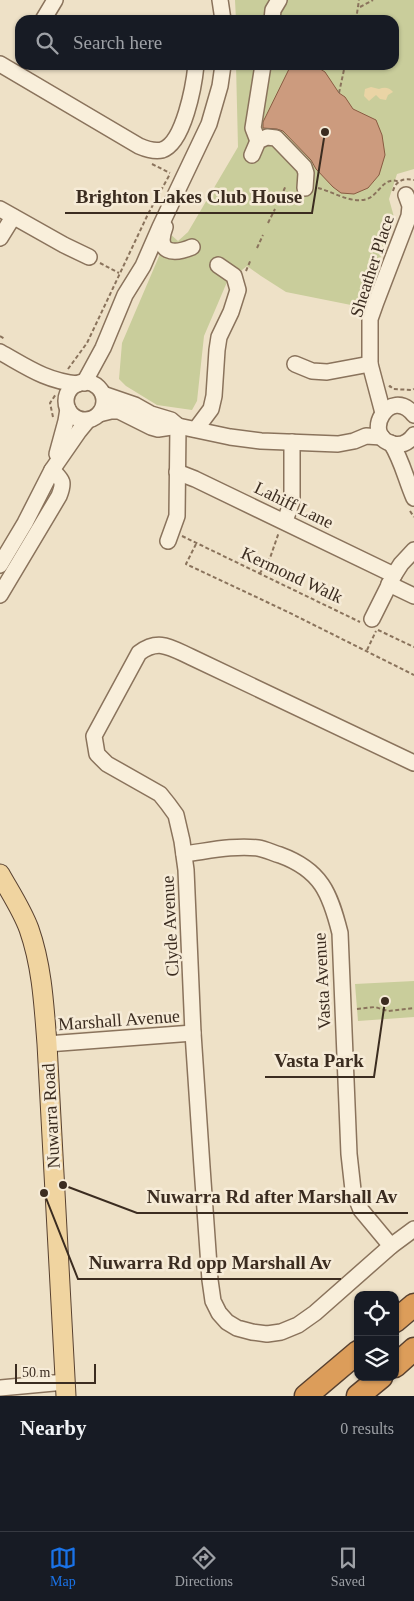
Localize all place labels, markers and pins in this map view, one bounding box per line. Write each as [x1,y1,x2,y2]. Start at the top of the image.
callout: Brighton Lakes Club House [65,179,312,213]
callout: Vasta Park [265,1043,374,1077]
callout: Nuwarra Rd after Marshall Av [137,1179,408,1213]
callout: Nuwarra Rd opp Marshall Av [78,1245,341,1279]

